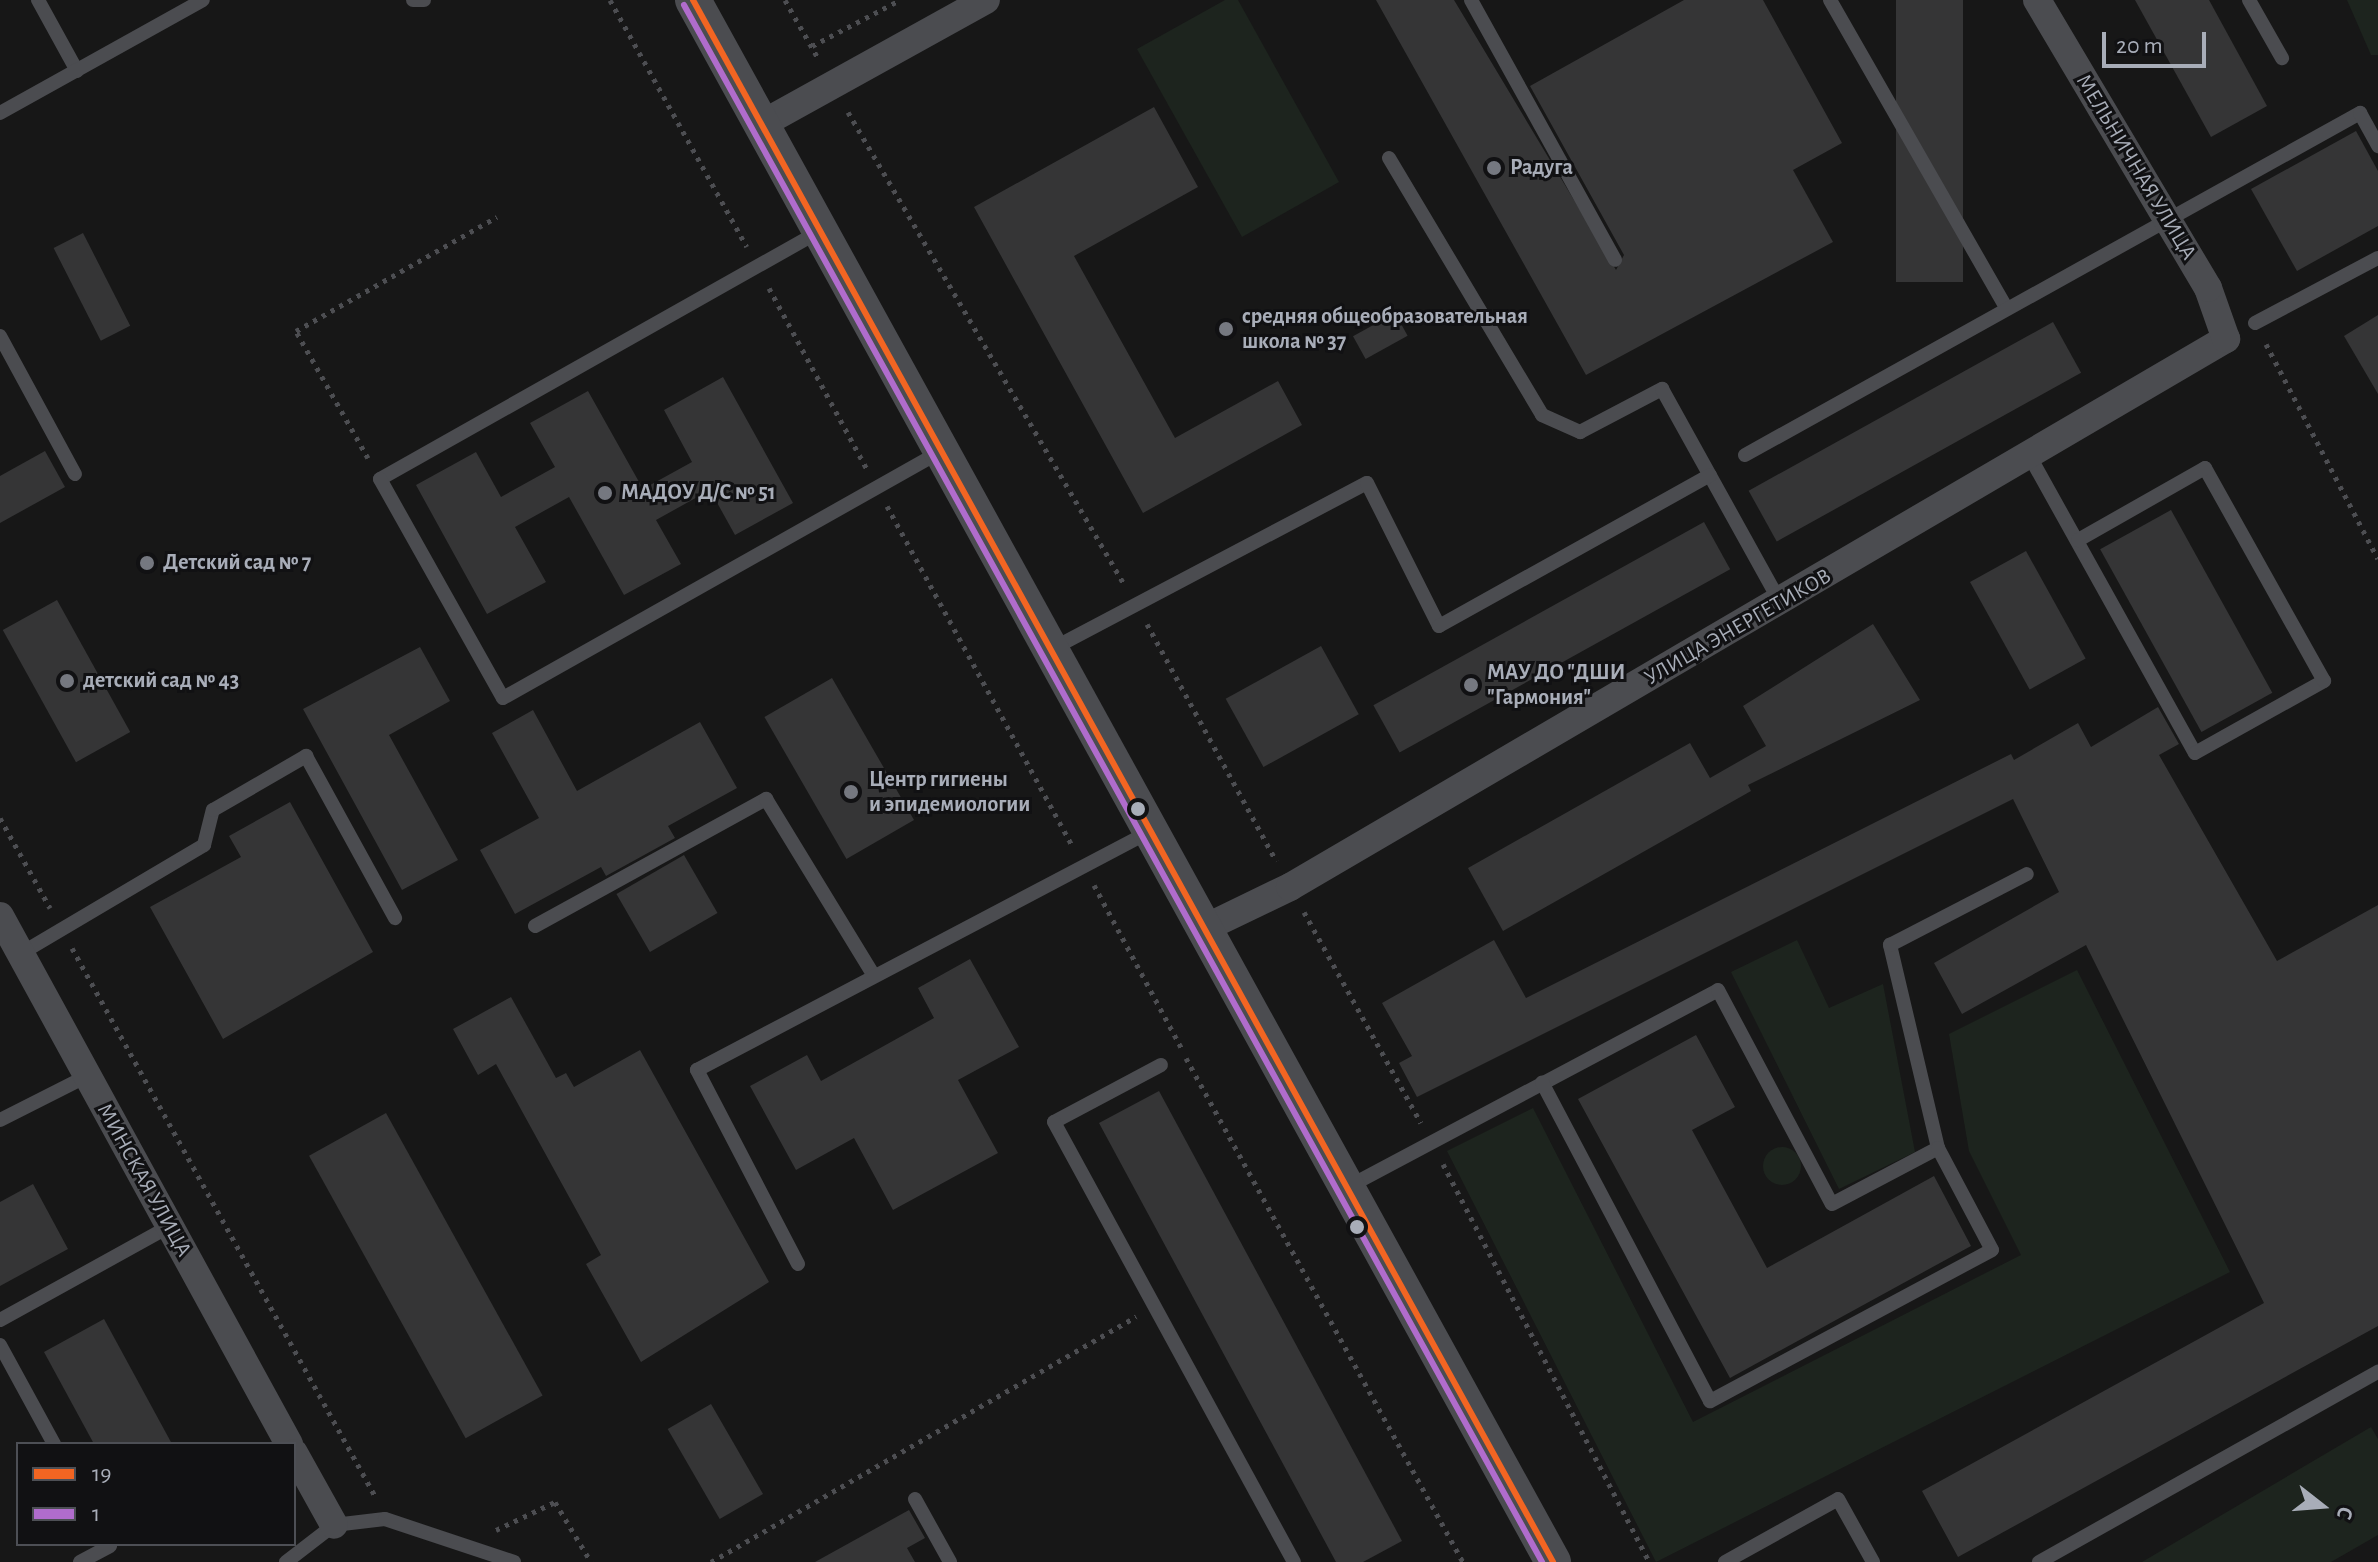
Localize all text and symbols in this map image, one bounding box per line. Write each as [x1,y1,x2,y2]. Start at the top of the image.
scale bar [2106,16,2210,66]
text: 20 m [2116,34,2163,58]
street label: МЕЛЬНИЧНАЯ УЛИЦА [2070,69,2202,265]
place label: Радуга [1510,155,1573,181]
marker: Радуга [1485,159,1503,177]
place label: средняя общеобразовательная школа № 37 [1242,303,1528,354]
marker: средняя общеобразовательная школа № 37 [1217,320,1235,338]
place label: МАДОУ Д/С № 51 [621,480,776,506]
marker: МАДОУ Д/С № 51 [596,484,614,502]
place label: Детский сад № 7 [163,550,311,576]
marker: Детский сад № 7 [138,554,156,572]
street label: УЛИЦА ЭНЕРГЕТИКОВ [1640,563,1836,691]
place label: МАУ ДО "ДШИ "Гармония" [1487,659,1625,710]
place label: детский сад № 43 [83,668,239,694]
marker: детский сад № 43 [58,672,76,690]
marker: МАУ ДО "ДШИ "Гармония" [1462,676,1480,694]
place label: Центр гигиены и эпидемиологии [869,766,1030,818]
marker: Центр гигиены и эпидемиологии [840,781,862,803]
unlabelled marker [1130,801,1146,817]
street label: МИНСКАЯ УЛИЦА [91,1099,197,1261]
unlabelled marker [1349,1219,1365,1235]
legend [16,1442,296,1546]
text: 19 [92,1462,112,1486]
north arrow [2282,1466,2362,1546]
text: 1 [92,1502,100,1526]
text: С [2333,1504,2357,1522]

